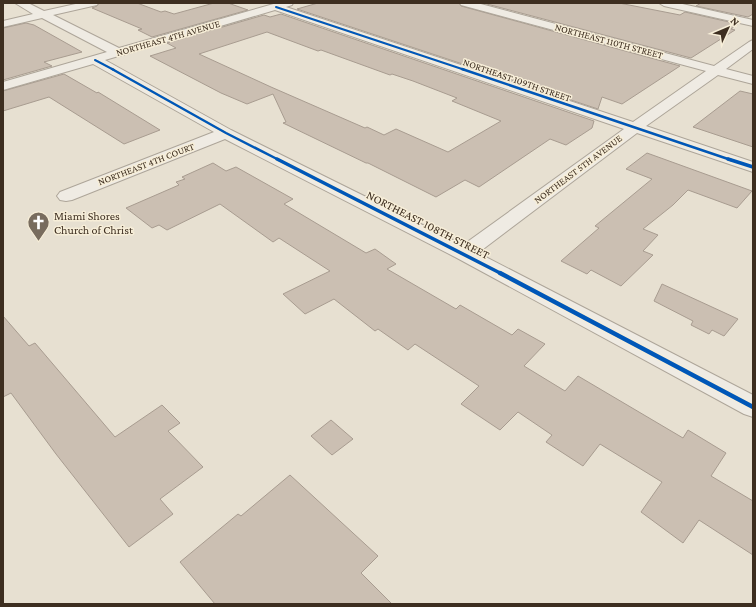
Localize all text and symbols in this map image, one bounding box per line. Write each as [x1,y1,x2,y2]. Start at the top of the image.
north arrow [708,8,748,48]
text: N [728,14,742,28]
street label: NORTHEAST 4TH AVENUE [115,18,222,58]
street label: NORTHEAST 110TH STREET [554,21,665,61]
street label: NORTHEAST 109TH STREET [462,56,573,104]
street label: NORTHEAST 5TH AVENUE [532,132,625,206]
street label: NORTHEAST 4TH COURT [96,140,196,187]
street label: NORTHEAST 108TH STREET [364,188,492,262]
place label: Miami Shores Church of Christ [54,209,134,237]
church icon: Miami Shores Church of Christ [26,210,52,243]

